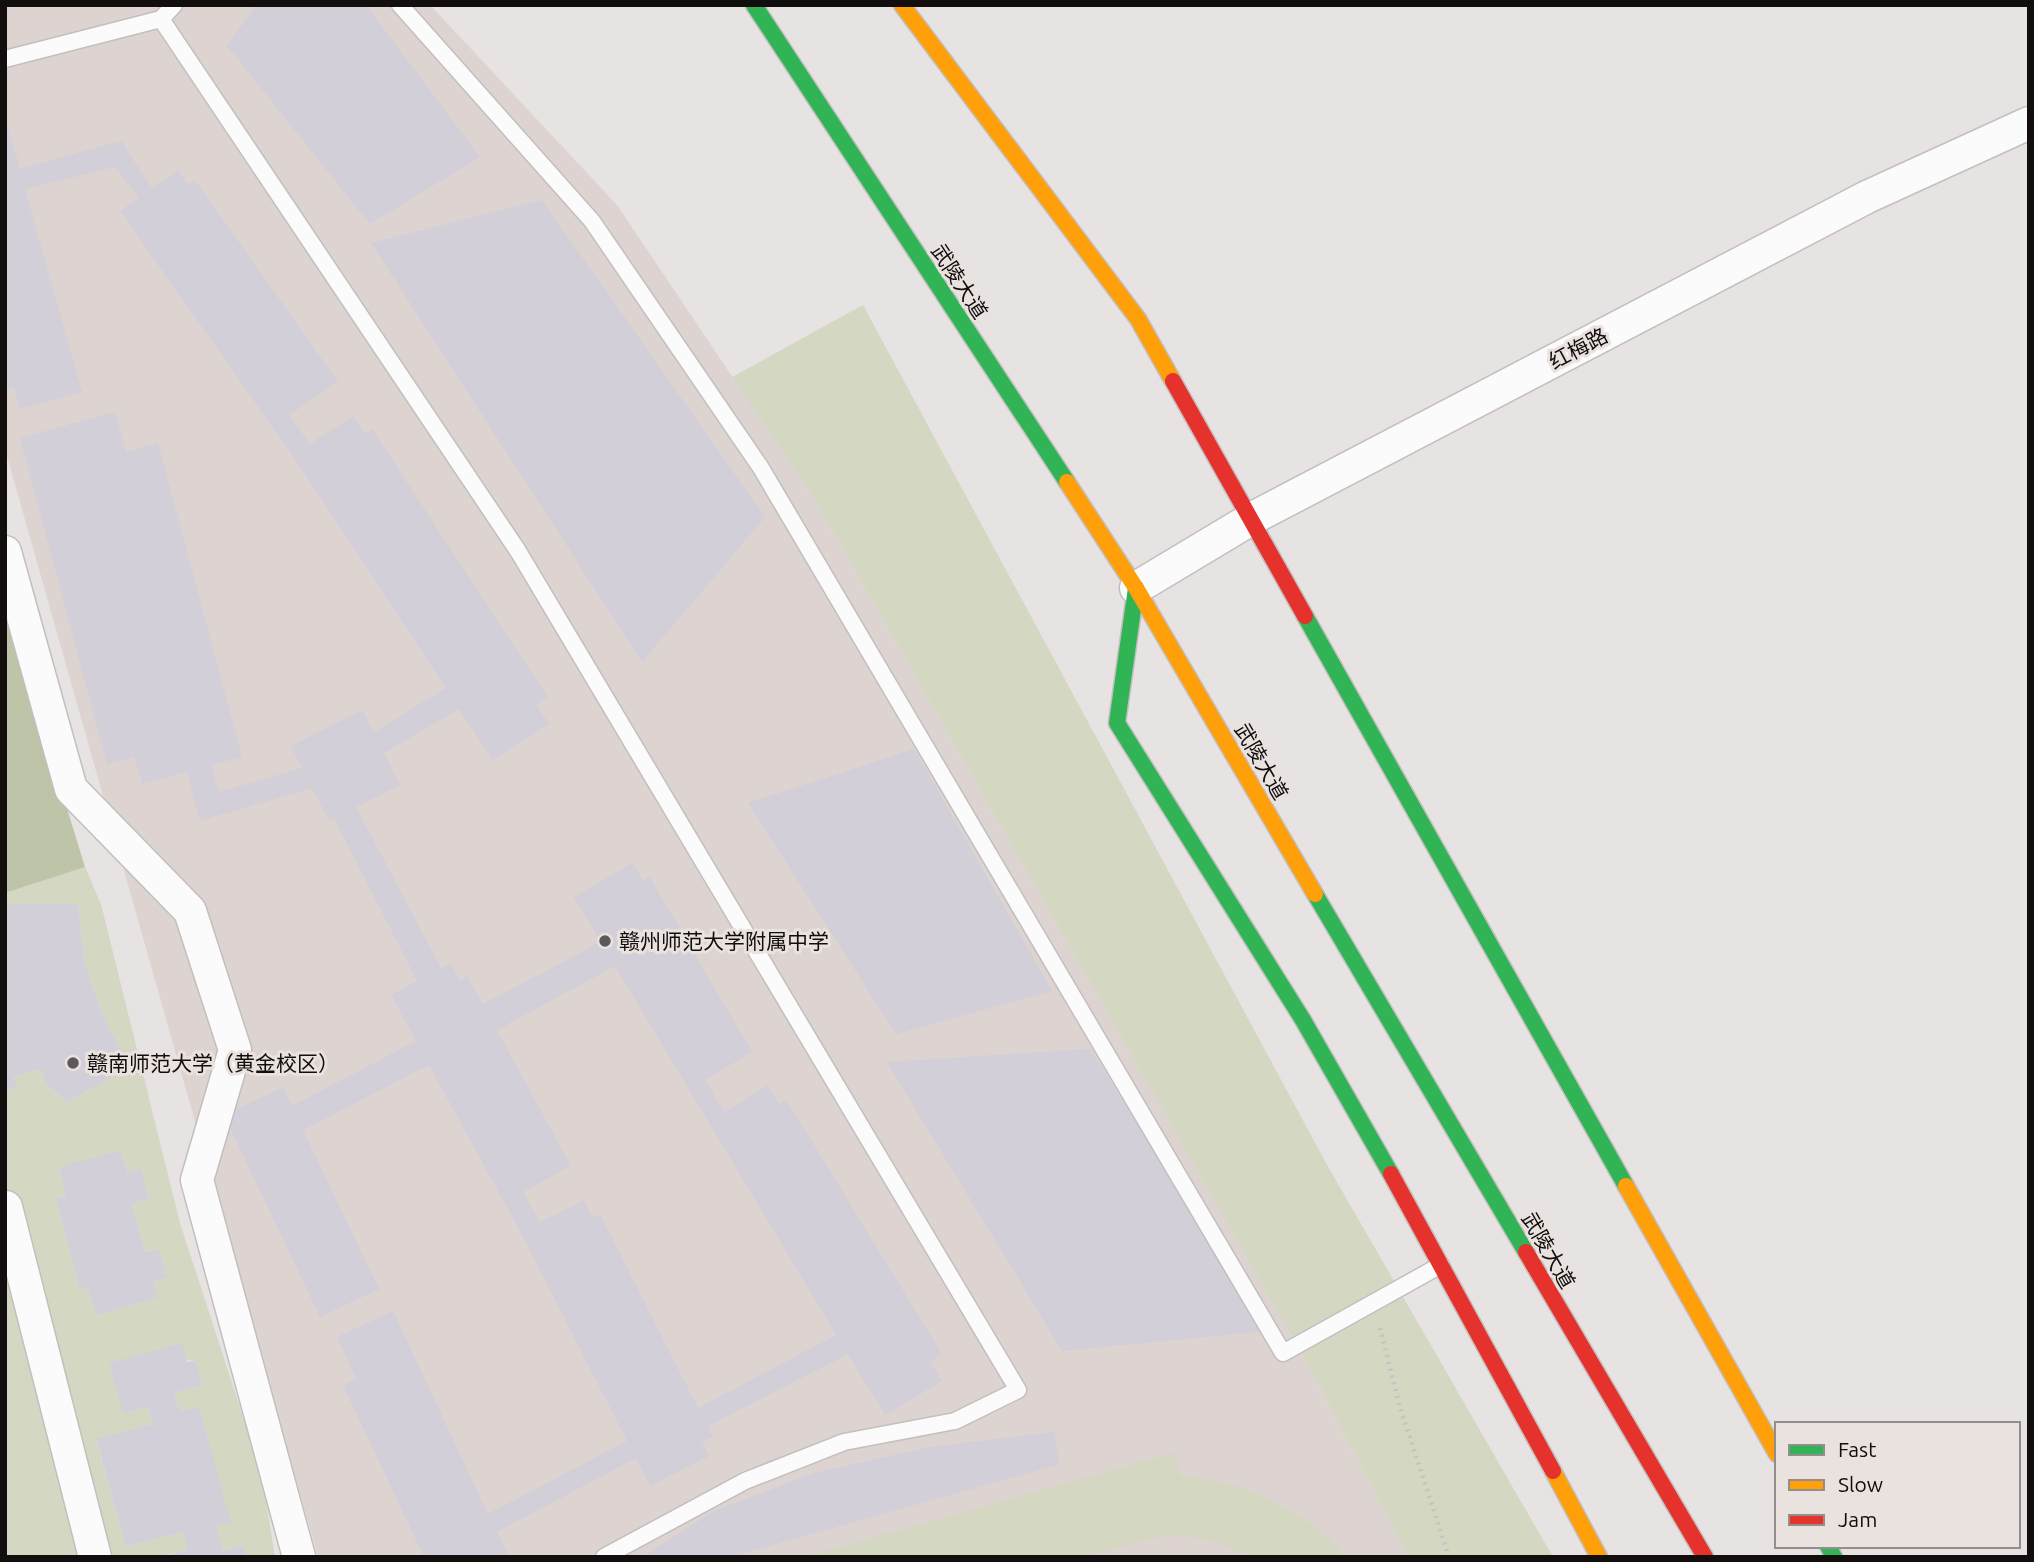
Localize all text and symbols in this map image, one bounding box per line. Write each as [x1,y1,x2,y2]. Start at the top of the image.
street label: 武陵大道 [927,239,993,323]
street label: 红梅路 [1545,323,1611,373]
street label: 武陵大道 [1231,719,1293,803]
place label: 赣州师范大学附属中学 [619,929,829,953]
marker: 赣州师范大学附属中学 [597,933,613,949]
place label: 赣南师范大学（黄金校区） [87,1051,339,1075]
marker: 赣南师范大学（黄金校区） [65,1055,81,1071]
street label: 武陵大道 [1518,1208,1580,1292]
legend [1775,1422,2020,1548]
text: Fast [1838,1437,1876,1461]
text: Slow [1838,1472,1883,1496]
text: Jam [1838,1507,1877,1531]

